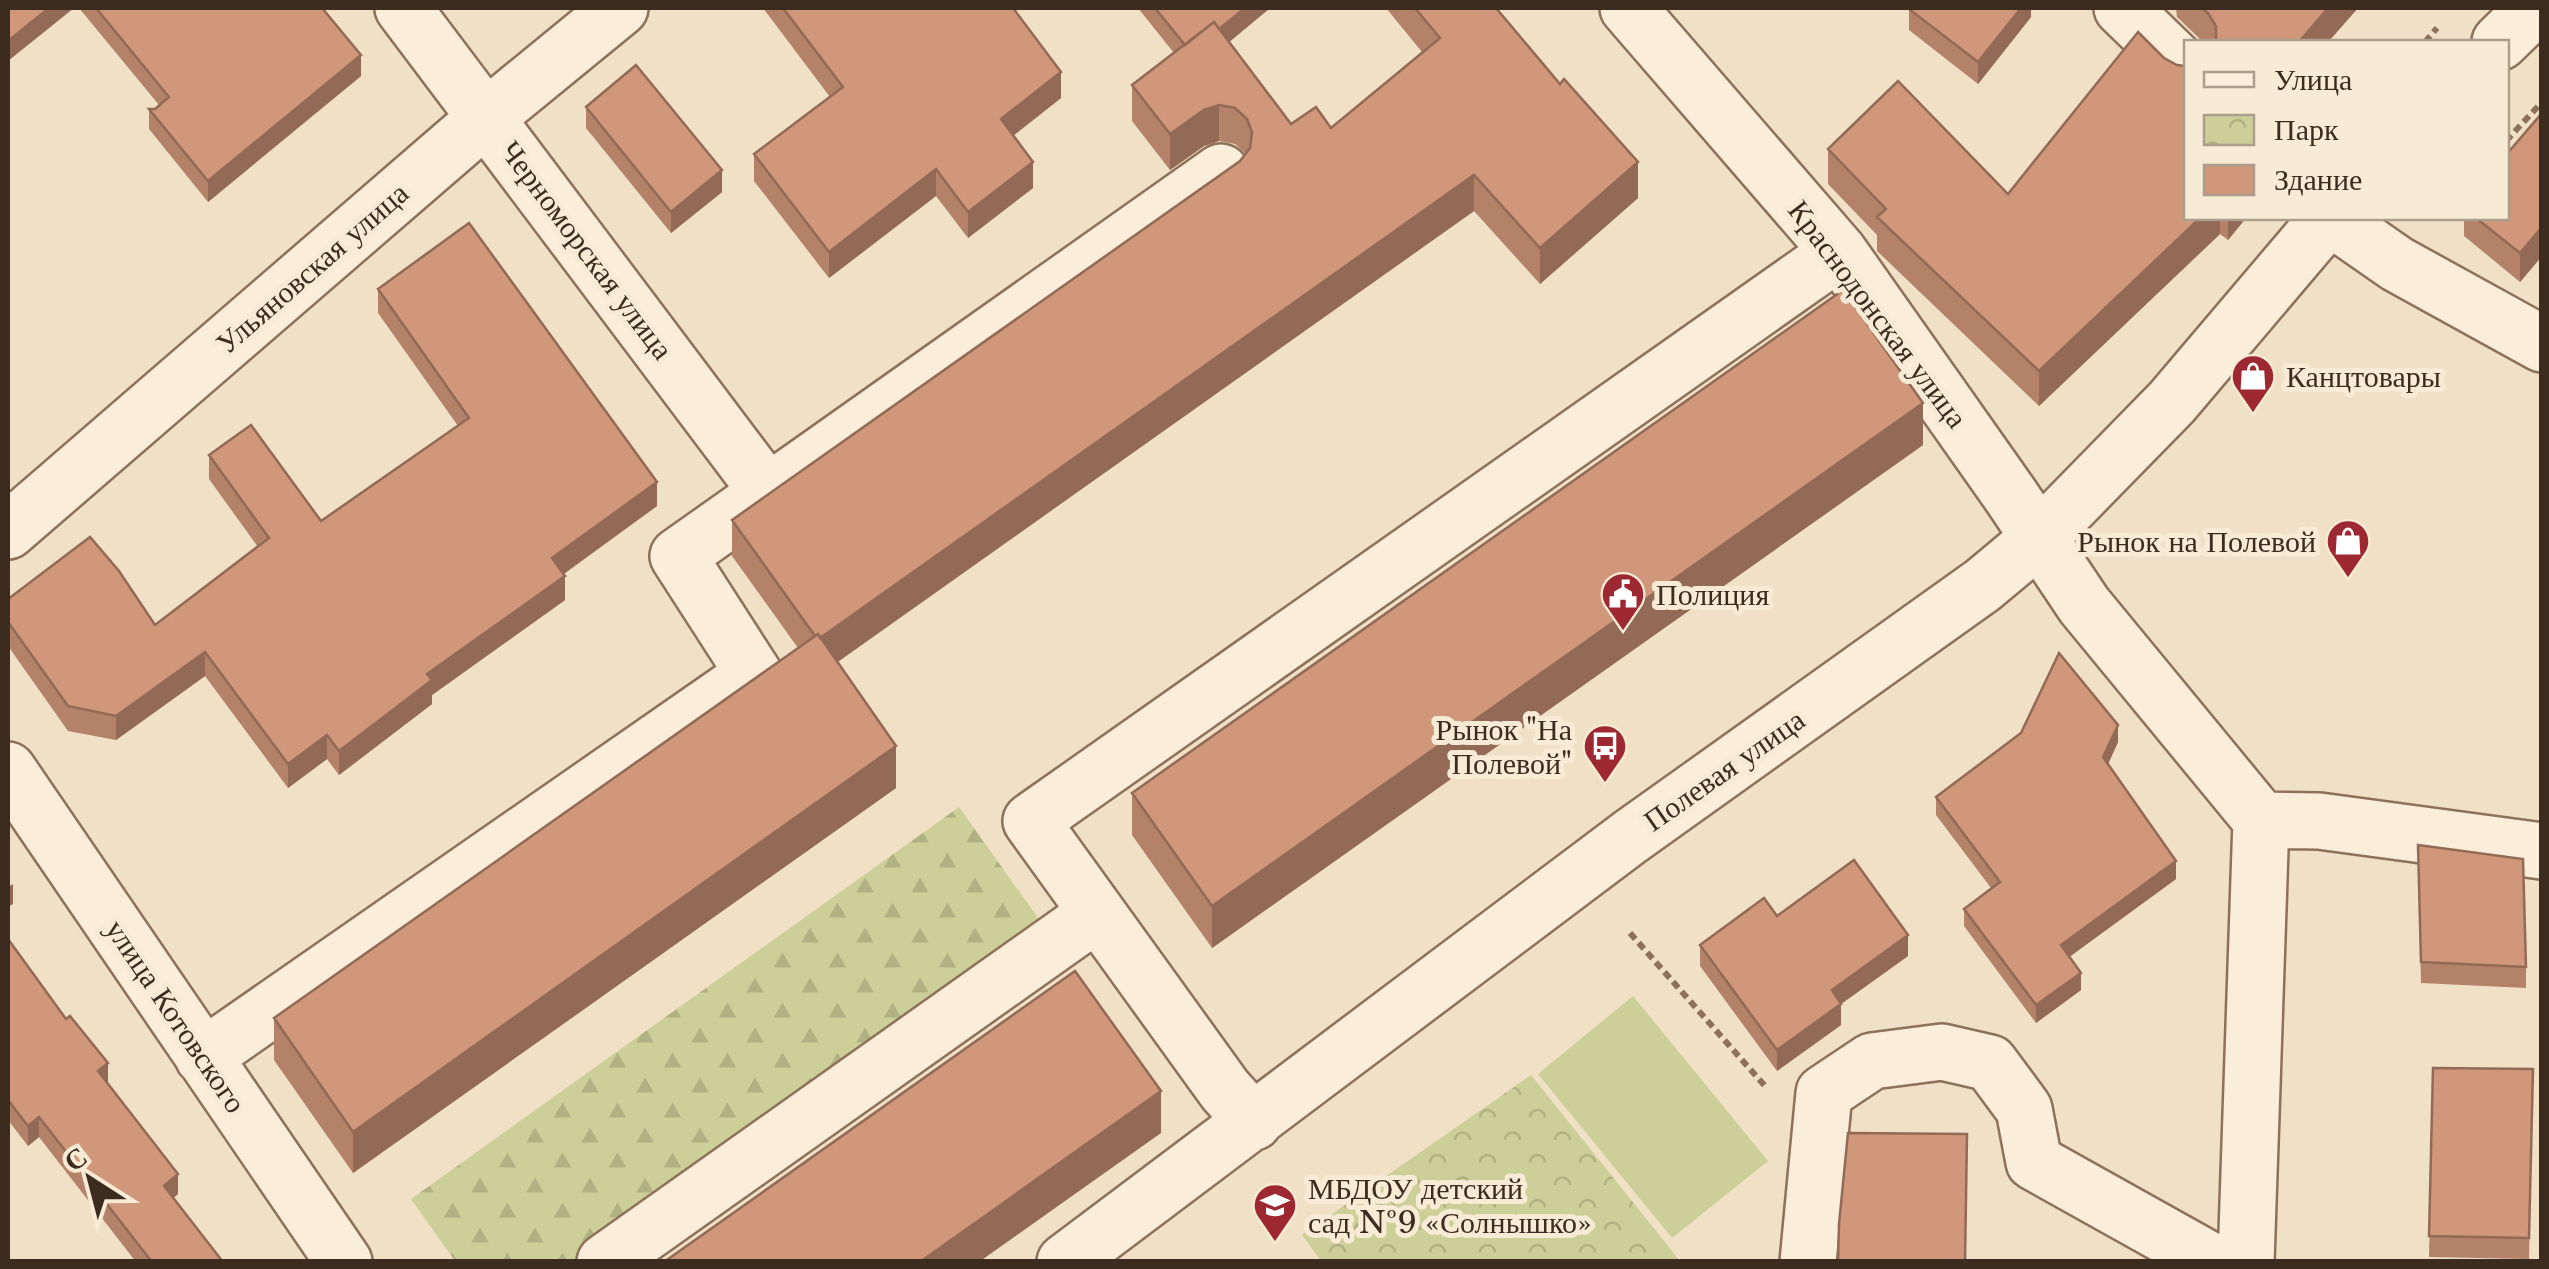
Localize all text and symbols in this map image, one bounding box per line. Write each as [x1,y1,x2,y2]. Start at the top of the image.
legend [2184,40,2509,220]
text: Улица [2274,61,2352,98]
text: Парк [2274,111,2339,148]
street label: Черноморская улица [493,133,681,367]
text: Здание [2274,161,2362,198]
street label: Ульяновская улица [208,174,416,362]
street label: Краснодонская улица [1780,193,1976,435]
shop icon: Канцтовары [2230,353,2276,414]
place label: Канцтовары [2286,358,2441,395]
shop icon: Рынок на Полевой [2325,518,2371,579]
place label: Рынок на Полевой [2077,523,2316,560]
public building icon: Полиция [1600,571,1646,632]
place label: Полиция [1656,576,1769,613]
street label: Полевая улица [1636,701,1812,839]
place label: Рынок "На Полевой" [1436,711,1572,782]
bus stop icon: Рынок "На Полевой" [1582,723,1628,784]
street label: улица Котовского [98,912,254,1120]
north arrow [40,1129,140,1229]
text: С [57,1139,94,1179]
place label: МБДОУ детский сад №9 «Солнышко» [1308,1170,1592,1241]
school or university icon: МБДОУ детский сад №9 «Солнышко» [1252,1182,1298,1243]

